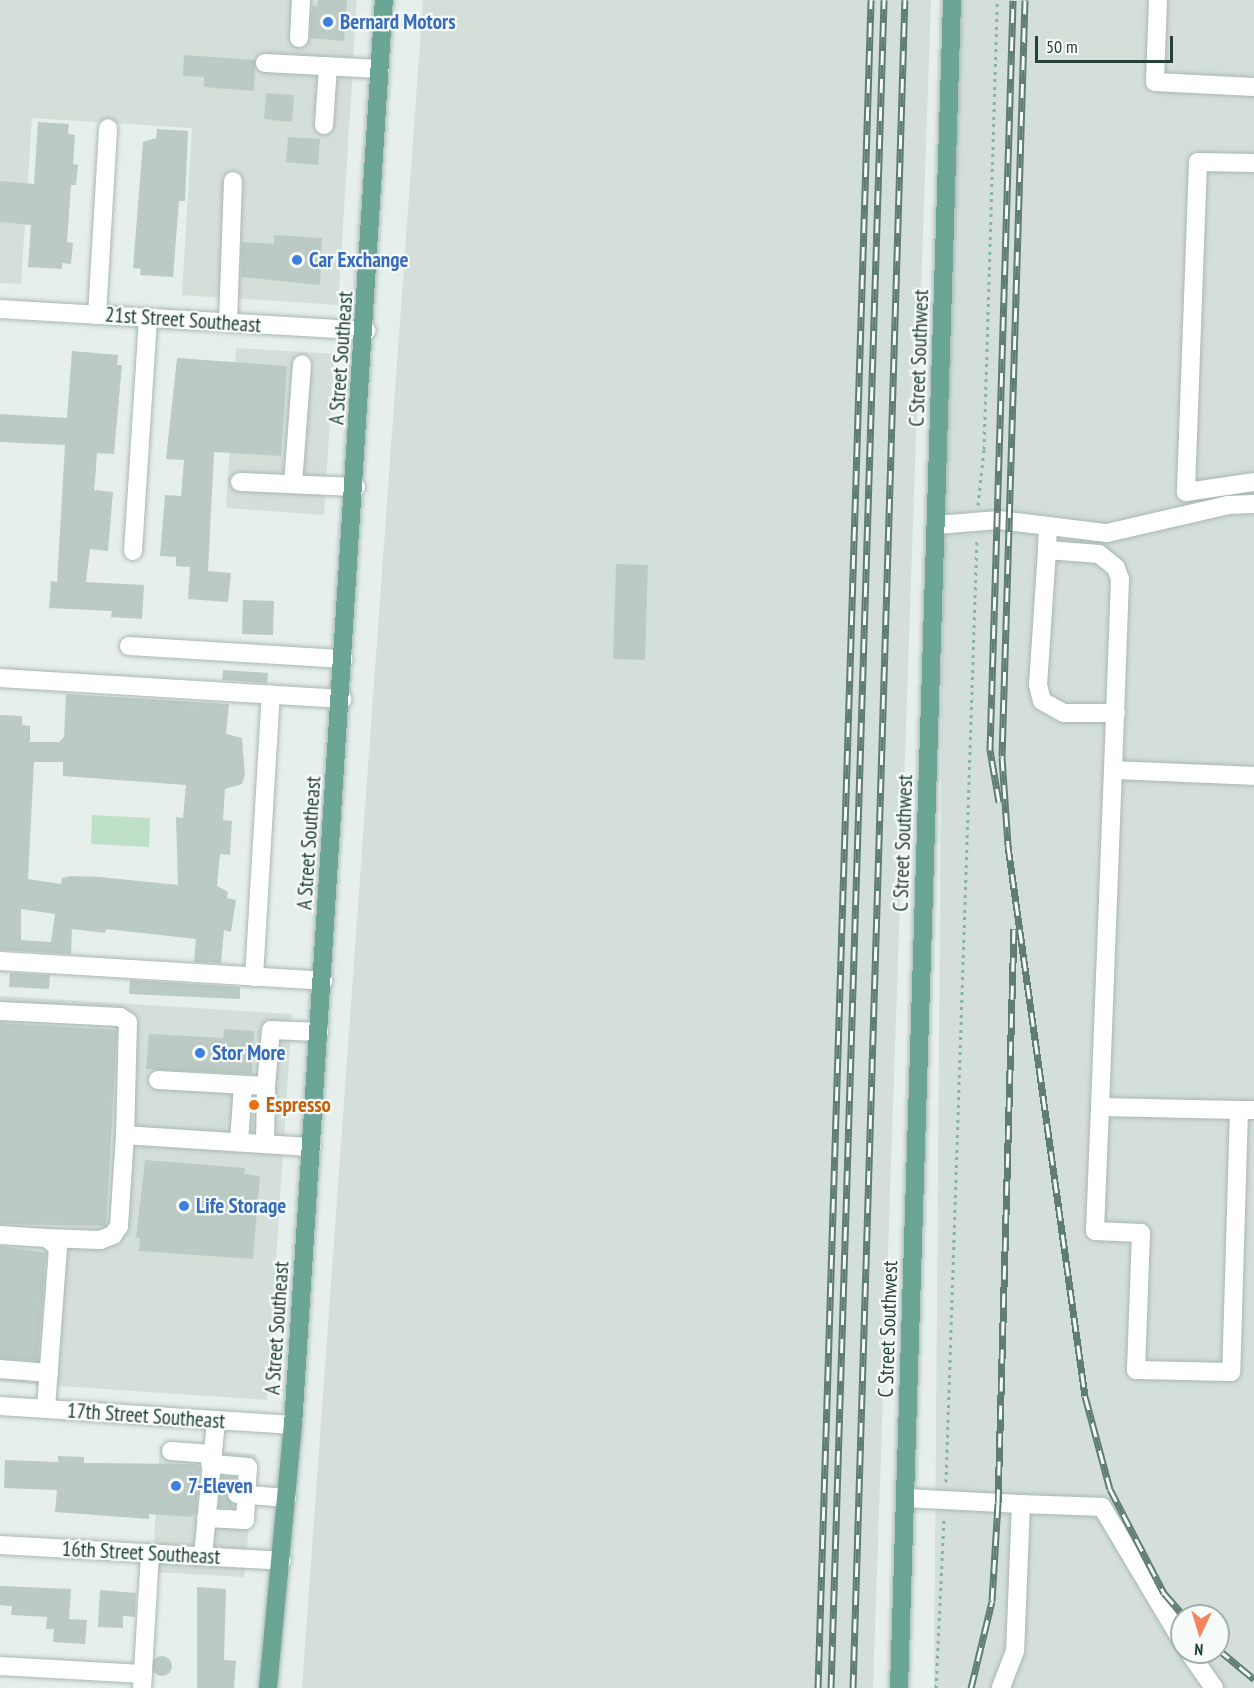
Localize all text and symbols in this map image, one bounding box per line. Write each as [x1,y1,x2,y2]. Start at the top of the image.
place label: Bernard Motors [340,9,456,35]
marker: Bernard Motors [321,15,335,29]
scale bar [1038,24,1176,62]
text: 50 m [1046,35,1078,58]
place label: Car Exchange [309,247,409,273]
marker: Car Exchange [290,253,304,267]
street label: C Street Southwest [904,289,934,427]
street label: A Street Southeast [324,290,358,426]
street label: 21st Street Southeast [104,302,262,338]
street label: C Street Southwest [888,774,918,912]
street label: A Street Southeast [292,775,326,911]
place label: Stor More [212,1040,286,1066]
marker: Stor More [193,1046,207,1060]
place label: Espresso [266,1092,331,1118]
marker: Espresso [247,1098,261,1112]
place label: Life Storage [196,1193,286,1219]
marker: Life Storage [177,1199,191,1213]
street label: A Street Southeast [260,1260,294,1396]
street label: C Street Southwest [873,1260,903,1398]
street label: 17th Street Southeast [66,1398,226,1434]
place label: 7-Eleven [188,1473,253,1499]
marker: 7-Eleven [169,1479,183,1493]
street label: 16th Street Southeast [61,1536,221,1570]
north arrow [1170,1604,1230,1664]
text: N [1194,1640,1204,1660]

